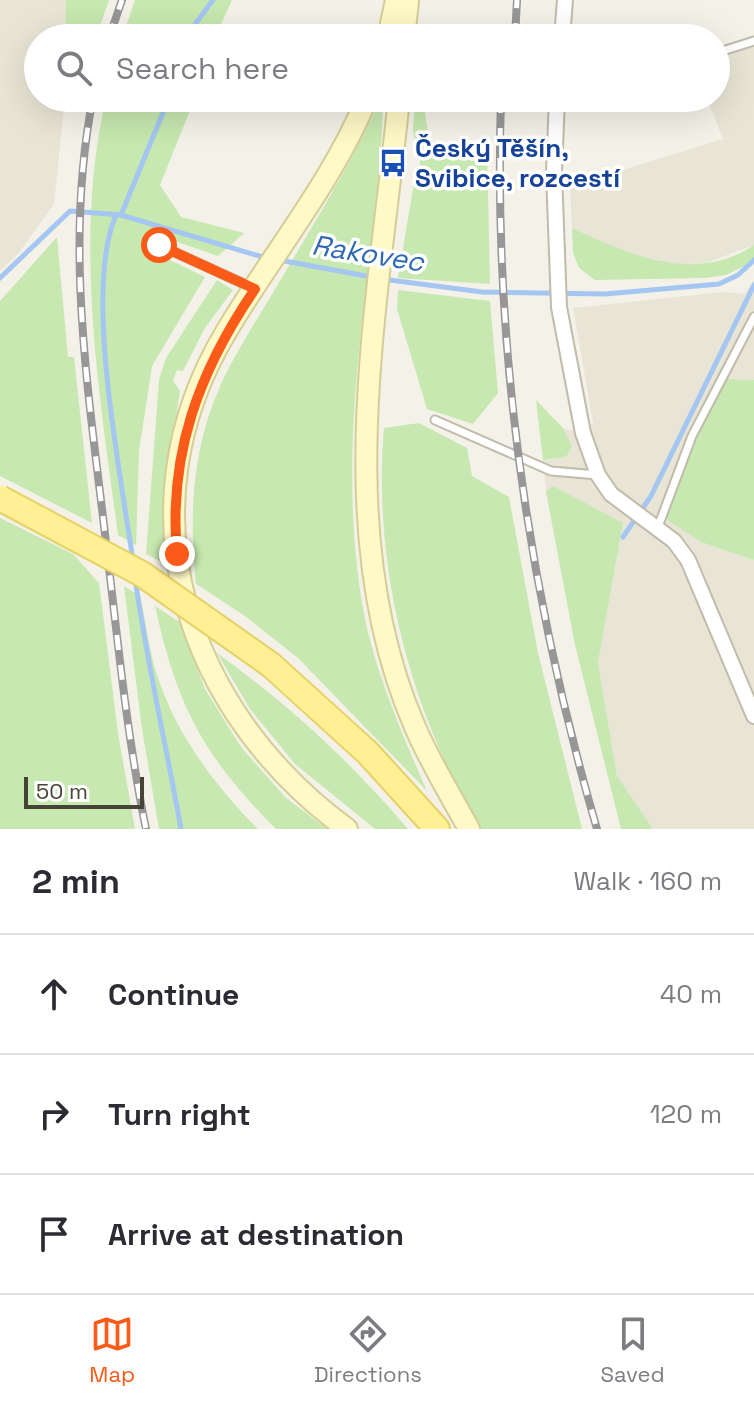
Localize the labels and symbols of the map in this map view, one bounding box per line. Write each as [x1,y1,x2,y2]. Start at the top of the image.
place label: Český Těšín, Svibice, rozcestí [415,131,621,195]
bus stop icon: Český Těšín, Svibice, rozcestí [378,148,408,178]
water label: Rakovec [310,226,428,280]
route start [141,227,177,263]
route end [159,536,195,572]
scale bar [24,773,144,809]

